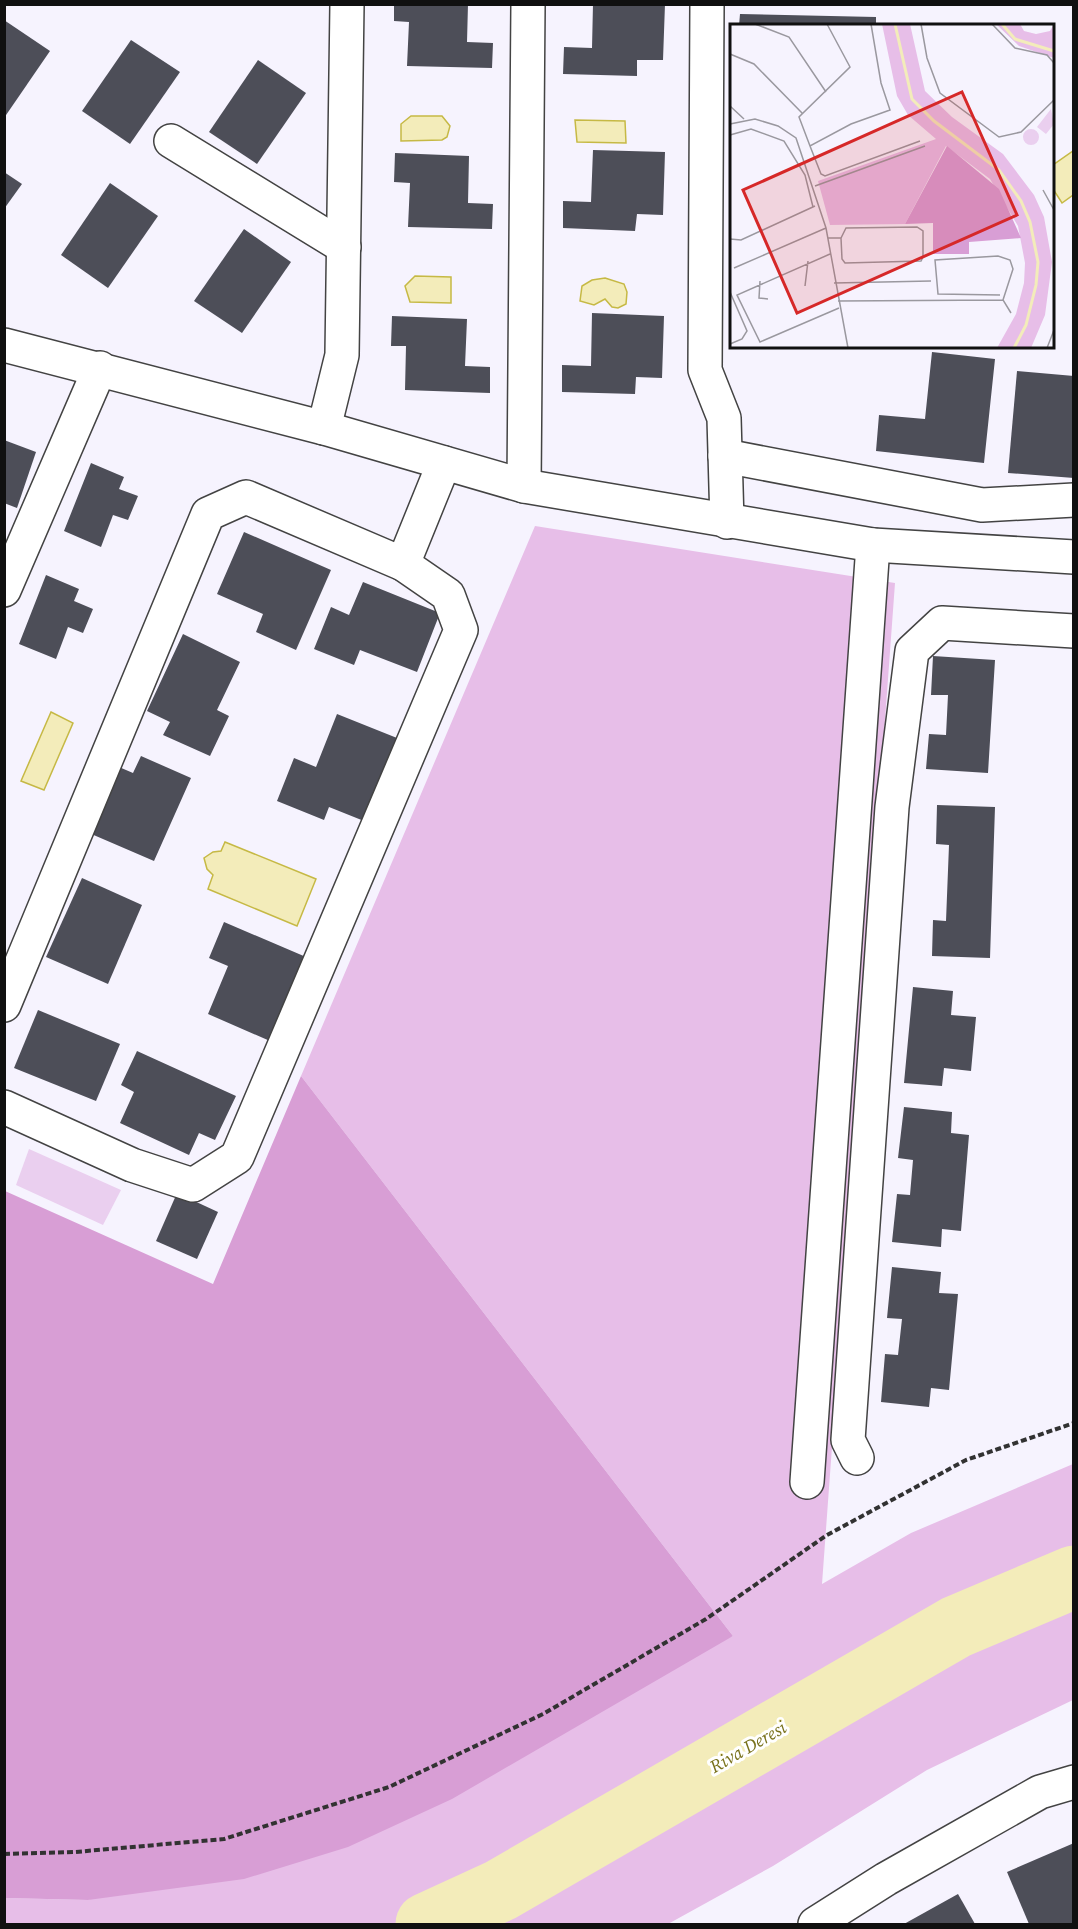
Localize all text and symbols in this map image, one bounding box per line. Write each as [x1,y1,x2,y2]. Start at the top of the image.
inset map [730,24,1054,348]
water label: Riva Deresi [704,1714,791,1779]

